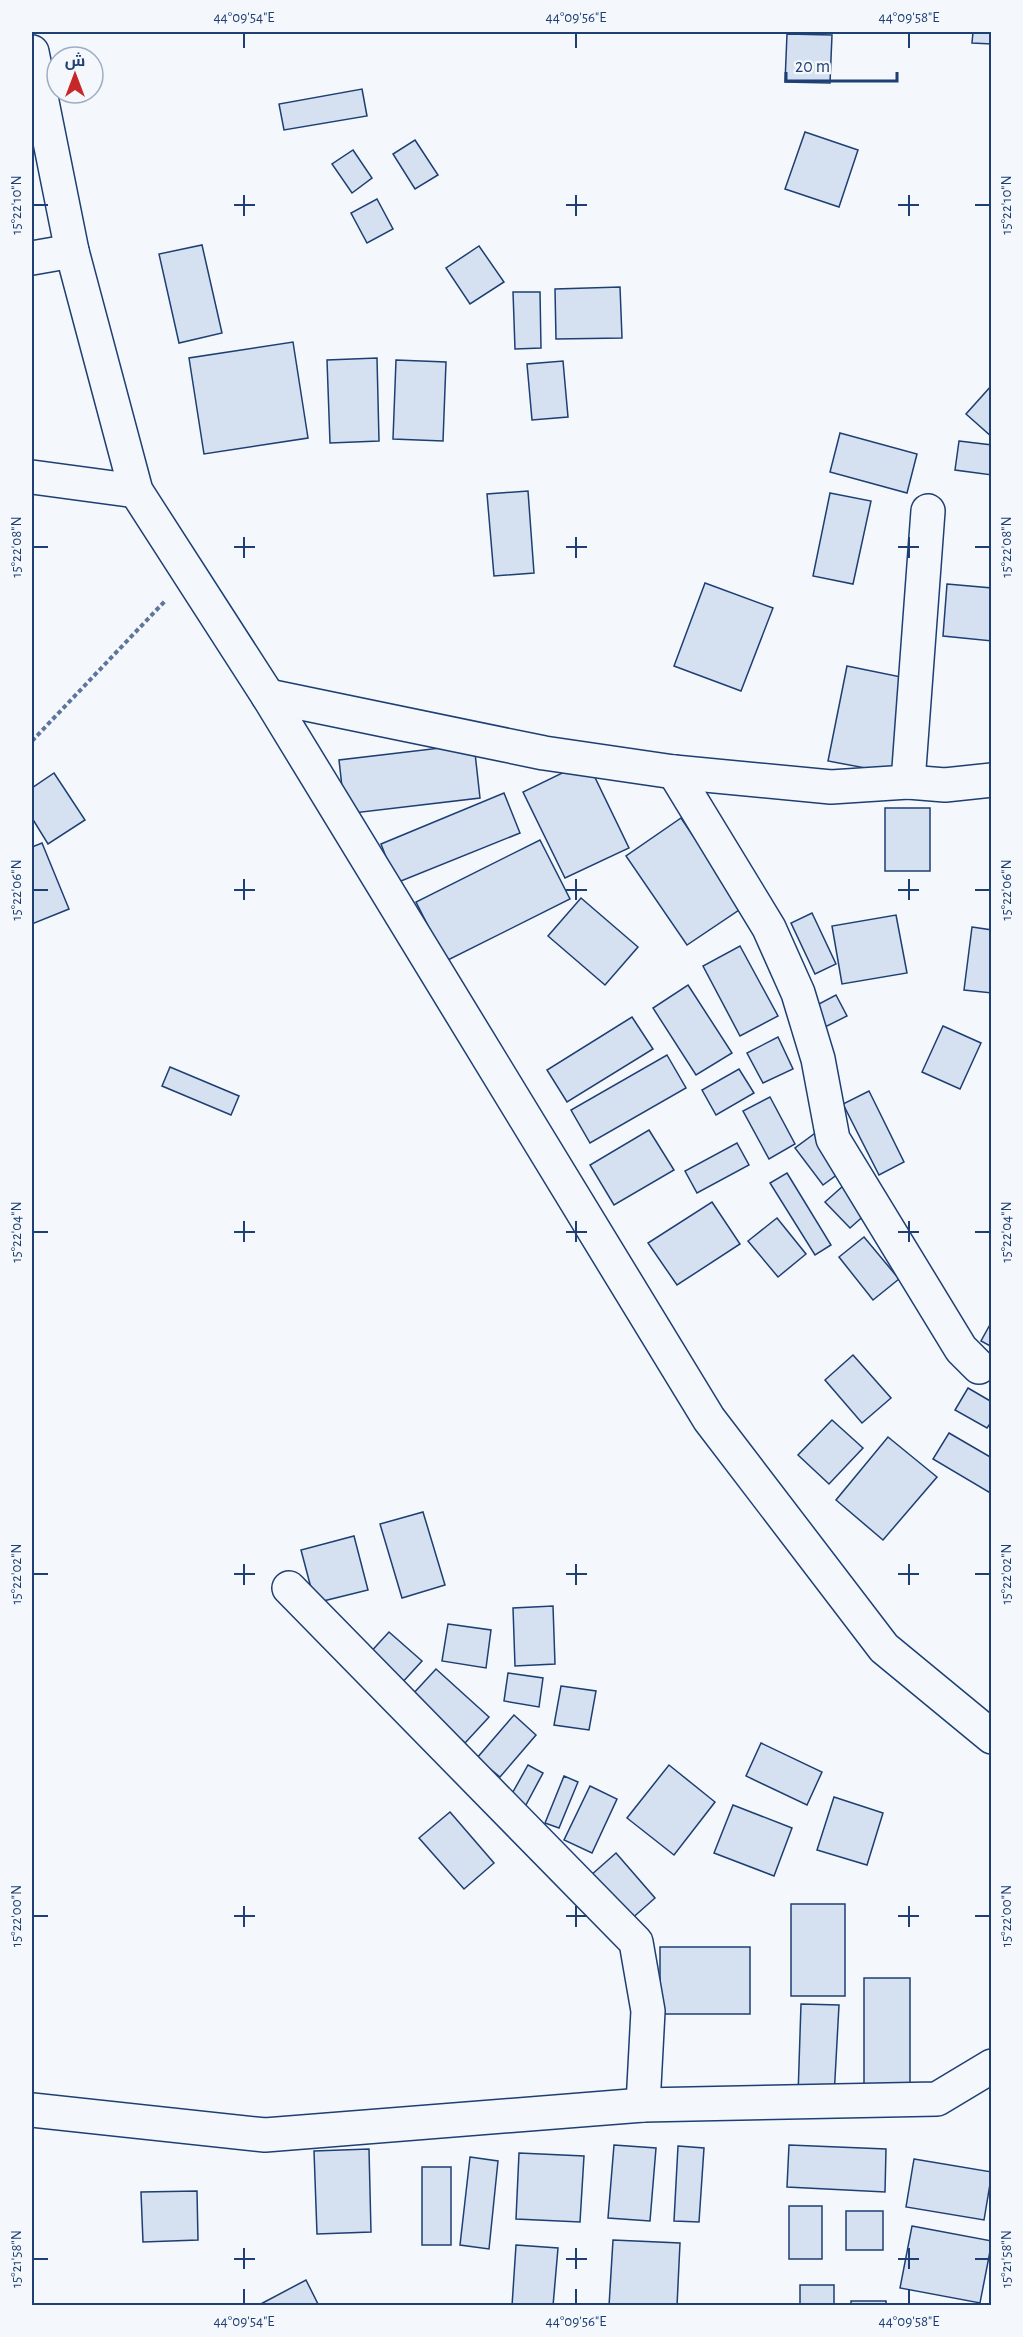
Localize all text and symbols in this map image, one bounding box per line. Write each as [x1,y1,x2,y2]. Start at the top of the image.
text: 44°09'54"E [213,10,275,25]
text: 44°09'56"E [545,10,607,25]
text: 44°09'58"E [878,10,940,25]
north arrow [45,45,105,105]
scale bar [786,45,897,83]
text: ش [65,52,85,70]
text: 20 m [795,58,830,76]
text: 15°22'10"N [9,175,24,235]
text: 15°22'10"N [999,175,1014,235]
text: 15°22'08"N [9,516,24,578]
text: 15°22'08"N [999,516,1014,578]
text: 15°22'06"N [9,859,24,921]
text: 15°22'06"N [999,859,1014,921]
text: 15°22'04"N [9,1201,24,1263]
text: 15°22'04"N [999,1201,1014,1263]
text: 15°22'02"N [9,1543,24,1605]
text: 15°22'02"N [999,1543,1014,1605]
text: 15°22'00"N [9,1885,24,1947]
text: 15°22'00"N [999,1885,1014,1947]
text: 15°21'58"N [9,2230,24,2288]
text: 15°21'58"N [999,2230,1014,2288]
text: 44°09'54"E [213,2314,275,2329]
text: 44°09'56"E [545,2314,607,2329]
text: 44°09'58"E [878,2314,940,2329]

